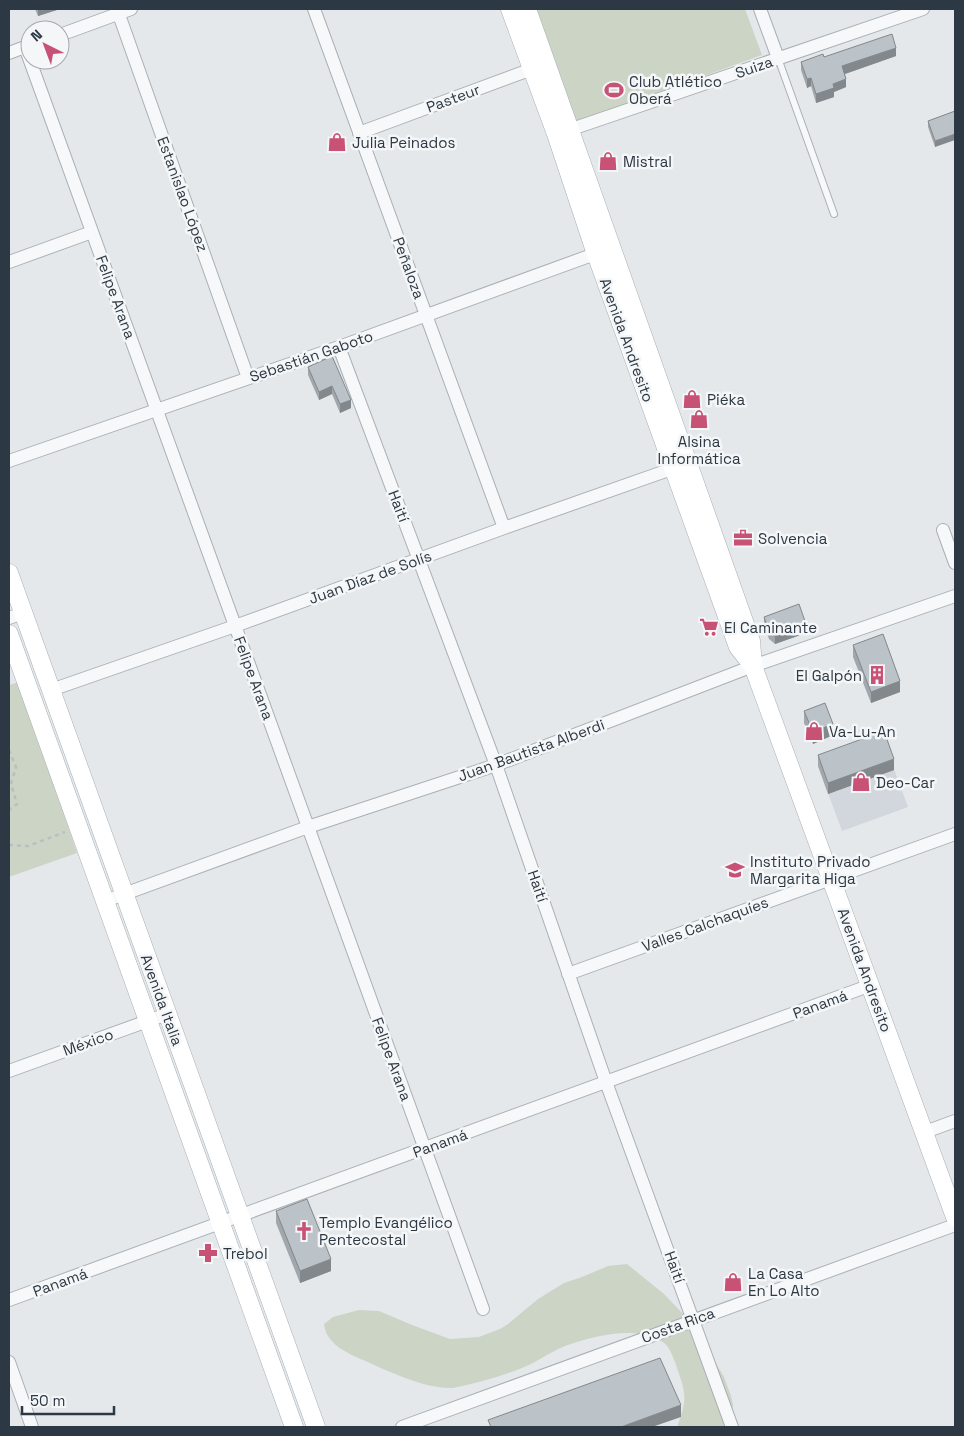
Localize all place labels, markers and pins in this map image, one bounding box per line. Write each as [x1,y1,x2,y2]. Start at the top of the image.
place label: Club Atlético Oberá [629,72,722,108]
sports icon: Club Atlético Oberá [603,79,625,101]
shop icon: Julia Peinados [326,131,348,153]
place label: Julia Peinados [352,133,455,152]
shop icon: Mistral [597,150,619,172]
place label: Mistral [623,152,672,171]
shop icon: Piéka [681,388,703,410]
place label: Piéka [707,390,745,409]
shop icon: Alsina Informática [688,408,710,430]
place label: Alsina Informática [657,432,741,468]
office icon: Solvencia [732,527,754,549]
place label: Solvencia [758,529,828,548]
supermarket icon: El Caminante [698,616,720,638]
place label: El Caminante [724,618,817,637]
building icon: El Galpón [866,664,888,686]
place label: El Galpón [796,666,862,685]
shop icon: Va-Lu-An [803,720,825,742]
place label: Va-Lu-An [829,722,896,741]
shop icon: Deo-Car [850,771,872,793]
place label: Deo-Car [876,773,935,792]
place label: Instituto Privado Margarita Higa [750,852,871,888]
school or university icon: Instituto Privado Margarita Higa [724,859,746,881]
place label: Templo Evangélico Pentecostal [319,1213,453,1249]
church icon: Templo Evangélico Pentecostal [293,1220,315,1242]
pharmacy icon: Trebol [197,1242,219,1264]
place label: Trebol [223,1244,268,1263]
place label: La Casa En Lo Alto [748,1264,820,1300]
shop icon: La Casa En Lo Alto [722,1271,744,1293]

